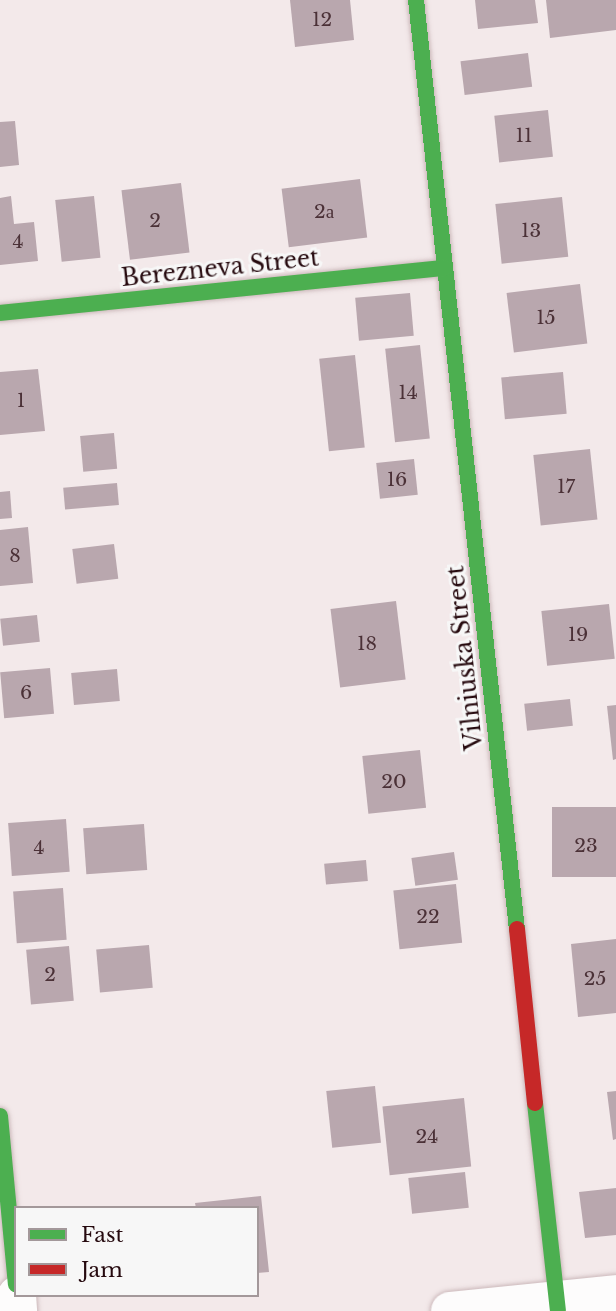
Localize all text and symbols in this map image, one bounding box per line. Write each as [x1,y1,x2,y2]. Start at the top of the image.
house number: 12 [312,9,332,31]
house number: 11 [516,125,532,147]
house number: 2а [314,201,334,223]
house number: 2 [149,210,161,232]
house number: 13 [521,220,541,242]
house number: 4 [12,231,24,253]
street label: Berezneva Street [120,244,320,292]
house number: 15 [536,307,556,329]
house number: 14 [398,382,418,404]
house number: 1 [17,390,25,412]
house number: 16 [387,469,407,491]
house number: 17 [557,476,575,498]
house number: 8 [9,545,21,567]
street label: Vilniuska Street [442,564,488,752]
house number: 19 [568,624,588,646]
house number: 18 [357,633,377,655]
house number: 6 [20,682,32,704]
house number: 20 [381,771,407,793]
house number: 23 [574,835,598,857]
house number: 4 [33,837,45,859]
house number: 22 [416,906,440,928]
house number: 2 [44,964,56,986]
house number: 25 [584,968,606,990]
house number: 24 [416,1126,438,1148]
legend [14,1206,259,1297]
text: Fast [81,1222,123,1248]
text: Jam [81,1257,123,1283]

